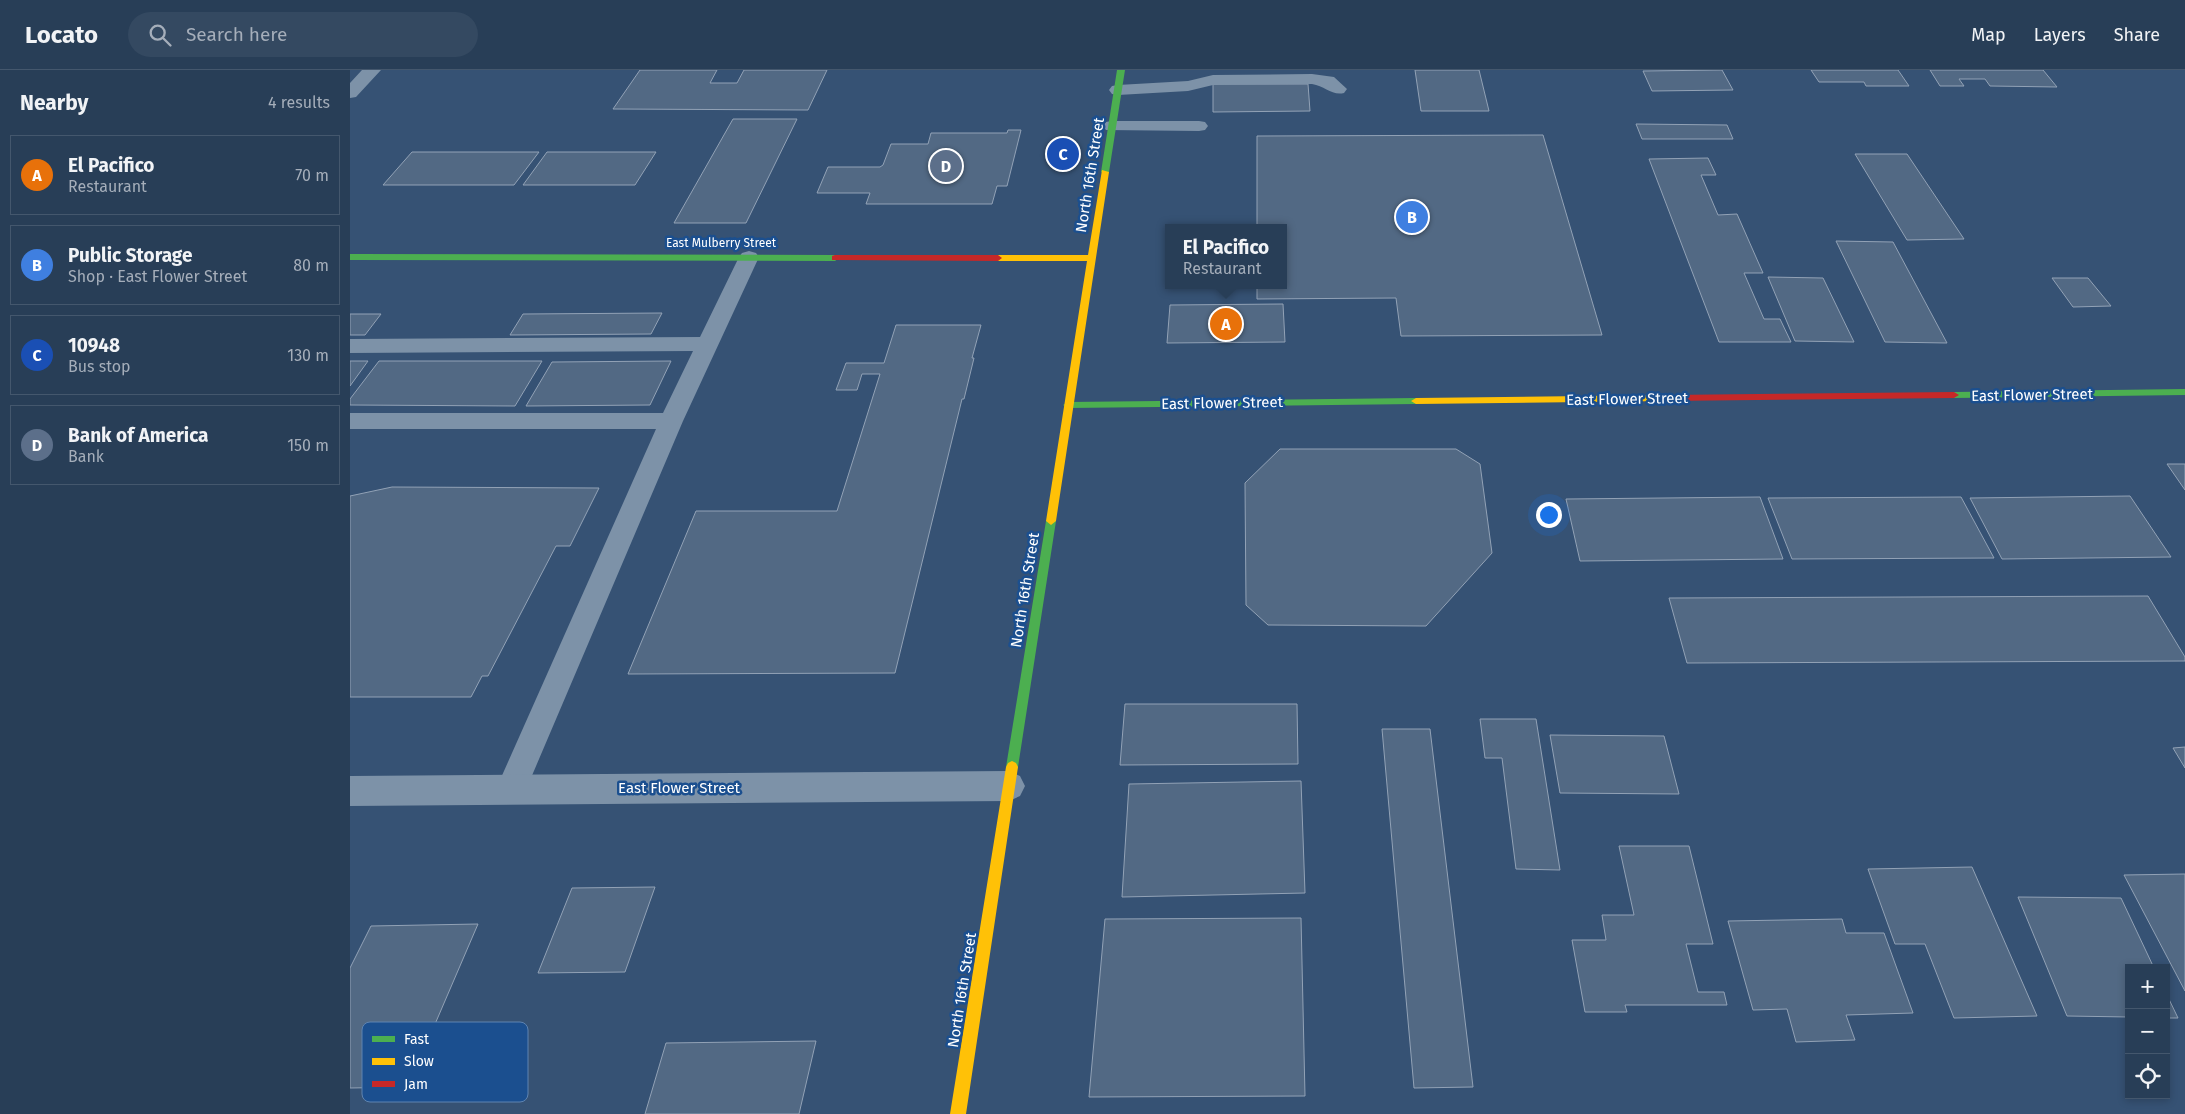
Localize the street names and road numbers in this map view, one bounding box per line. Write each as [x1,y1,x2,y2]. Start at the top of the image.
street label: North 16th Street [1072,116,1108,234]
street label: East Mulberry Street [666,236,777,250]
street label: East Flower Street [1971,385,2094,405]
street label: East Flower Street [1566,389,1689,409]
street label: East Flower Street [1161,393,1284,413]
street label: North 16th Street [1007,531,1043,649]
street label: East Flower Street [618,779,741,797]
street label: North 16th Street [944,931,980,1049]

